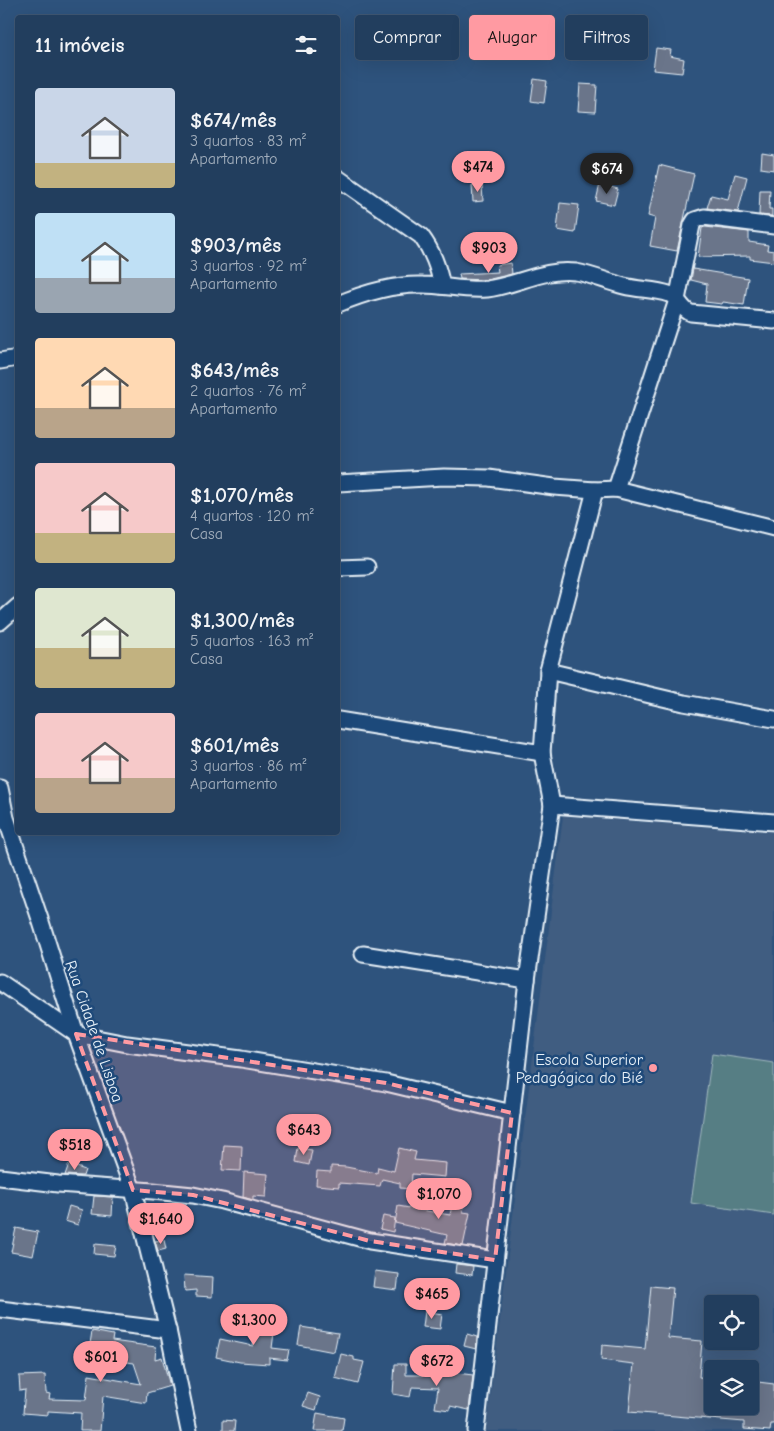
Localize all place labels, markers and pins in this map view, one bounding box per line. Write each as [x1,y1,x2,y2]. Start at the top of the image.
pin: $474 [448,150,508,193]
pin: $674 [577,152,637,195]
pin: $903 [459,232,519,274]
place label: Escola Superior Pedagógica do Bié [516,1051,644,1087]
marker: Escola Superior Pedagógica do Bié [647,1062,659,1074]
pin: $643 [274,1114,334,1156]
pin: $518 [45,1128,105,1171]
pin: $1,070 [398,1178,480,1220]
pin: $1,640 [120,1202,202,1245]
pin: $465 [402,1278,462,1320]
pin: $1,300 [213,1304,295,1346]
pin: $601 [71,1340,131,1383]
pin: $672 [407,1344,467,1387]

